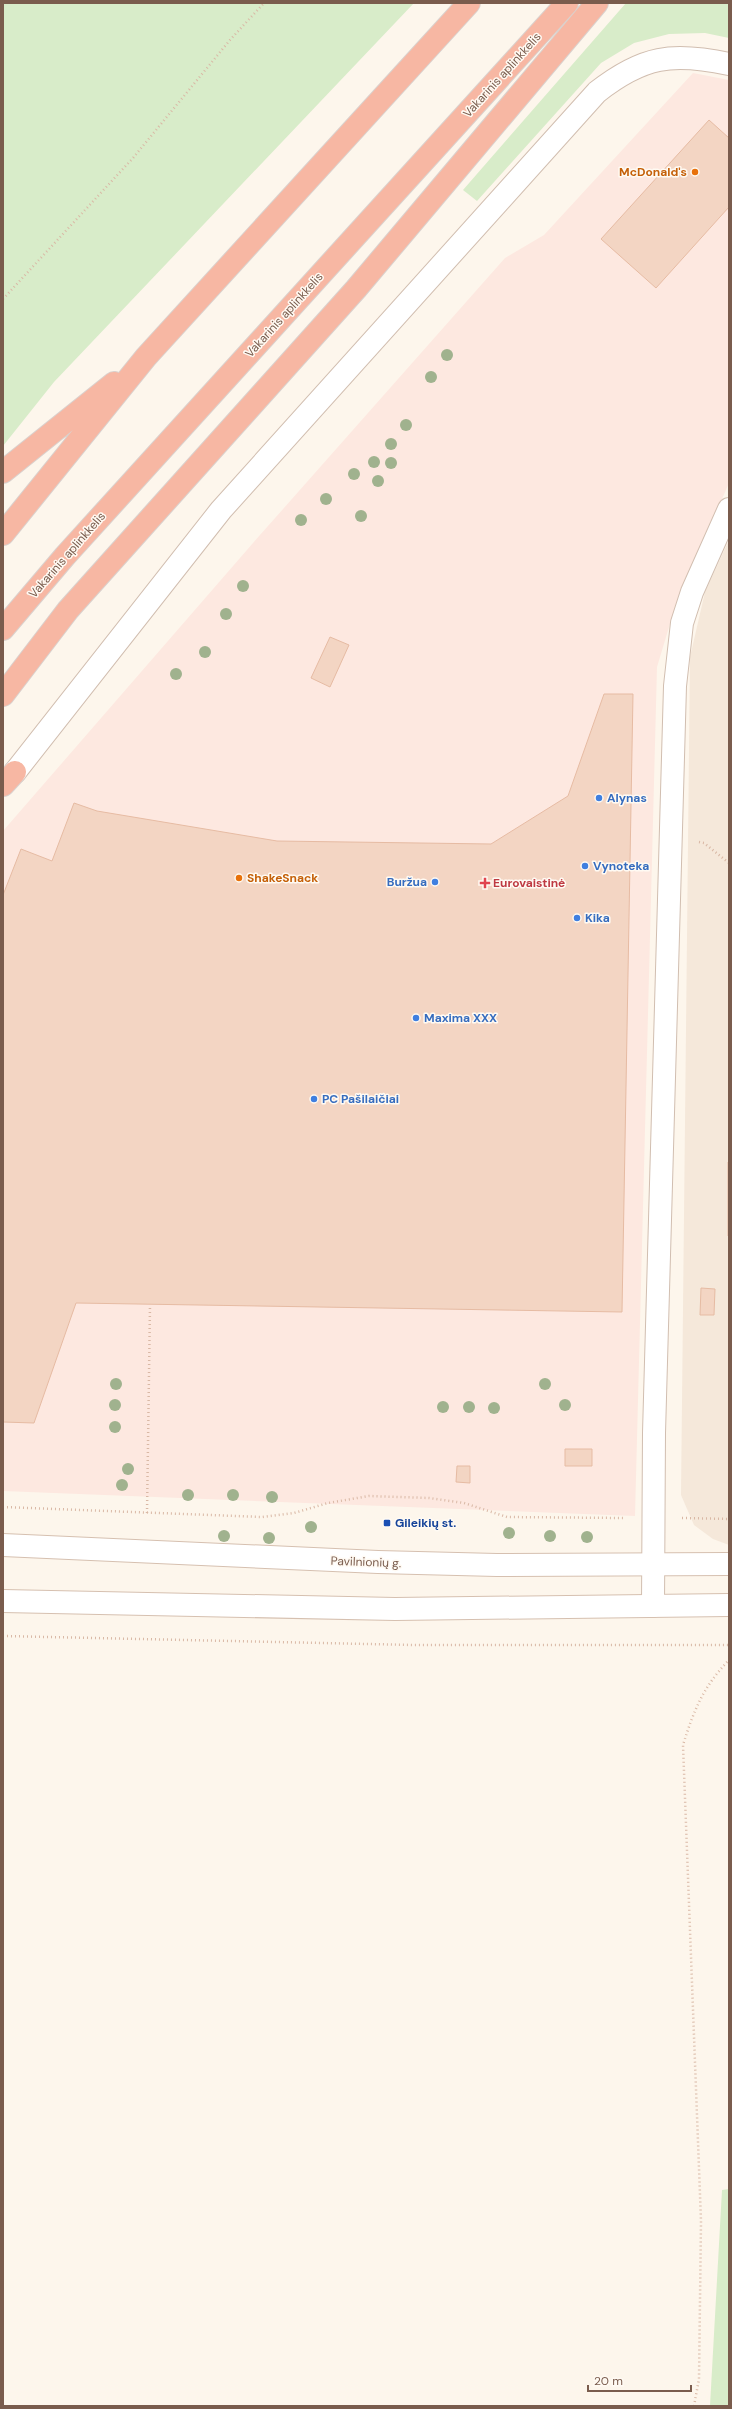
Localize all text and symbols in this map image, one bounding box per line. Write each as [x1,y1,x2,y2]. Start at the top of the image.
street label: Vakarinis aplinkkelis [459,29,545,121]
place label: McDonald's [619,164,687,180]
marker: McDonald's [690,167,700,177]
street label: Vakarinis aplinkkelis [241,269,327,361]
street label: Vakarinis aplinkkelis [25,509,109,601]
place label: Alynas [607,790,647,806]
marker: Alynas [594,793,604,803]
place label: Vynoteka [593,858,649,874]
marker: Vynoteka [580,861,590,871]
place label: ShakeSnack [247,870,318,886]
marker: ShakeSnack [234,873,244,883]
place label: Buržua [387,874,427,890]
place label: Eurovaistinė [493,875,565,891]
marker: Buržua [430,877,440,887]
marker: Eurovaistinė [480,878,490,888]
place label: Kika [585,910,610,926]
marker: Kika [572,913,582,923]
place label: Maxima XXX [424,1010,497,1026]
marker: Maxima XXX [411,1013,421,1023]
place label: PC Pašilaičiai [322,1091,399,1107]
marker: PC Pašilaičiai [309,1094,319,1104]
place label: Gileikių st. [395,1515,456,1531]
marker: Gileikių st. [382,1518,392,1528]
street label: Pavilnionių g. [330,1553,402,1571]
scale bar [588,2367,691,2393]
text: 20 m [594,2373,623,2389]

